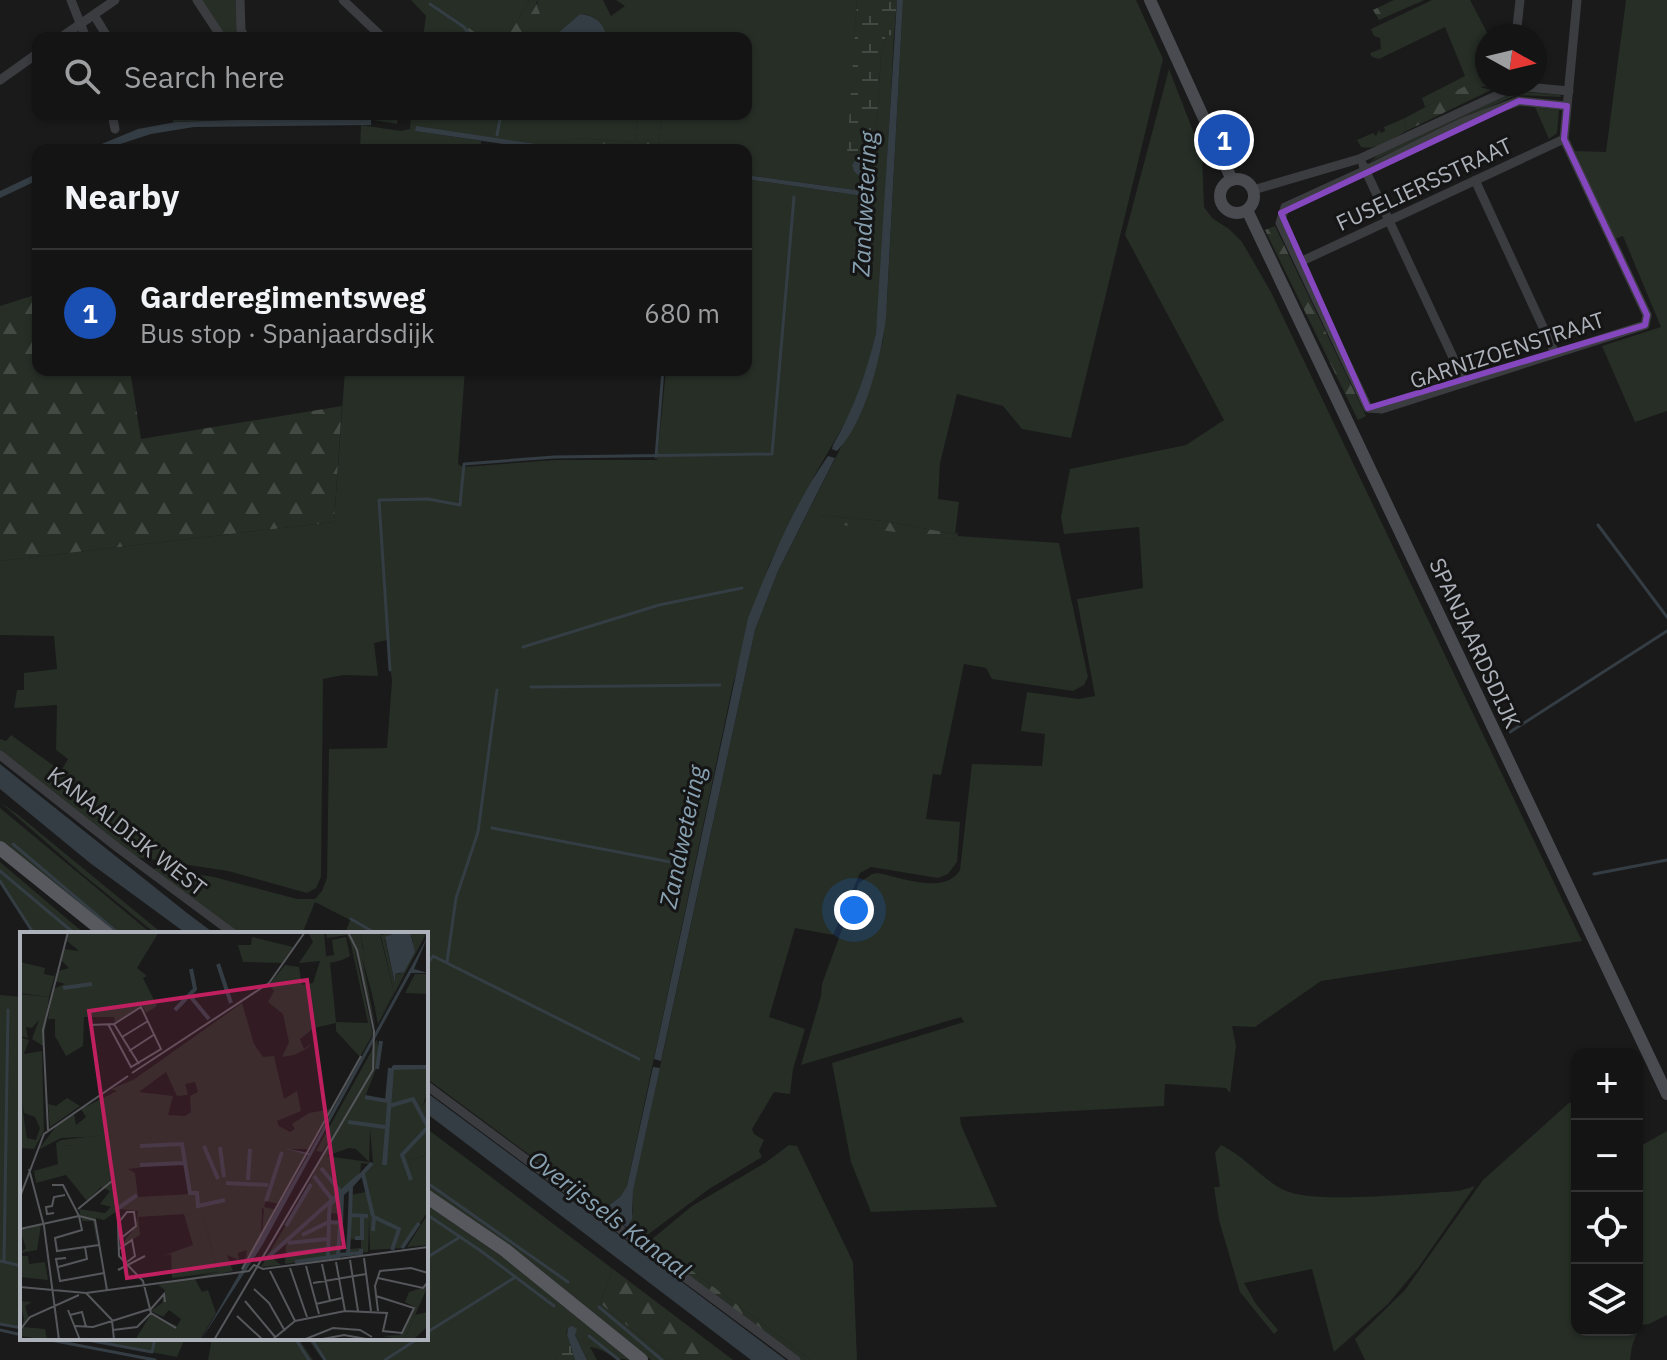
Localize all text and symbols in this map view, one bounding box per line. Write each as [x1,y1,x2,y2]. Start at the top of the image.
north arrow [1475,24,1547,96]
search box [32,32,752,120]
icon: search [60,54,104,98]
text: Search here [124,57,285,96]
pin: 1 [1198,110,1250,170]
water label: Zandwetering [844,129,884,278]
street label: FUSELIERSSTRAAT [1331,130,1517,237]
text: Nearby [64,174,179,218]
text: Garderegimentsweg [140,277,426,316]
text: 1 [82,296,98,330]
text: 680 m [644,296,720,330]
street label: GARNIZOENSTRAAT [1406,304,1608,395]
text: Bus stop · Spanjaardsdijk [140,316,434,350]
street label: SPANJAARDSDIJK [1423,553,1528,733]
street label: KANAALDIJK WEST [42,759,213,902]
water label: Zandwetering [651,761,713,912]
your location [834,890,874,930]
inset map [20,932,428,1340]
map controls [1571,1048,1643,1336]
button: + [1571,1048,1643,1120]
button: − [1571,1120,1643,1192]
water label: Overijssels Kanaal [522,1143,698,1286]
button: locate [1571,1192,1643,1264]
button: layers [1571,1264,1643,1336]

